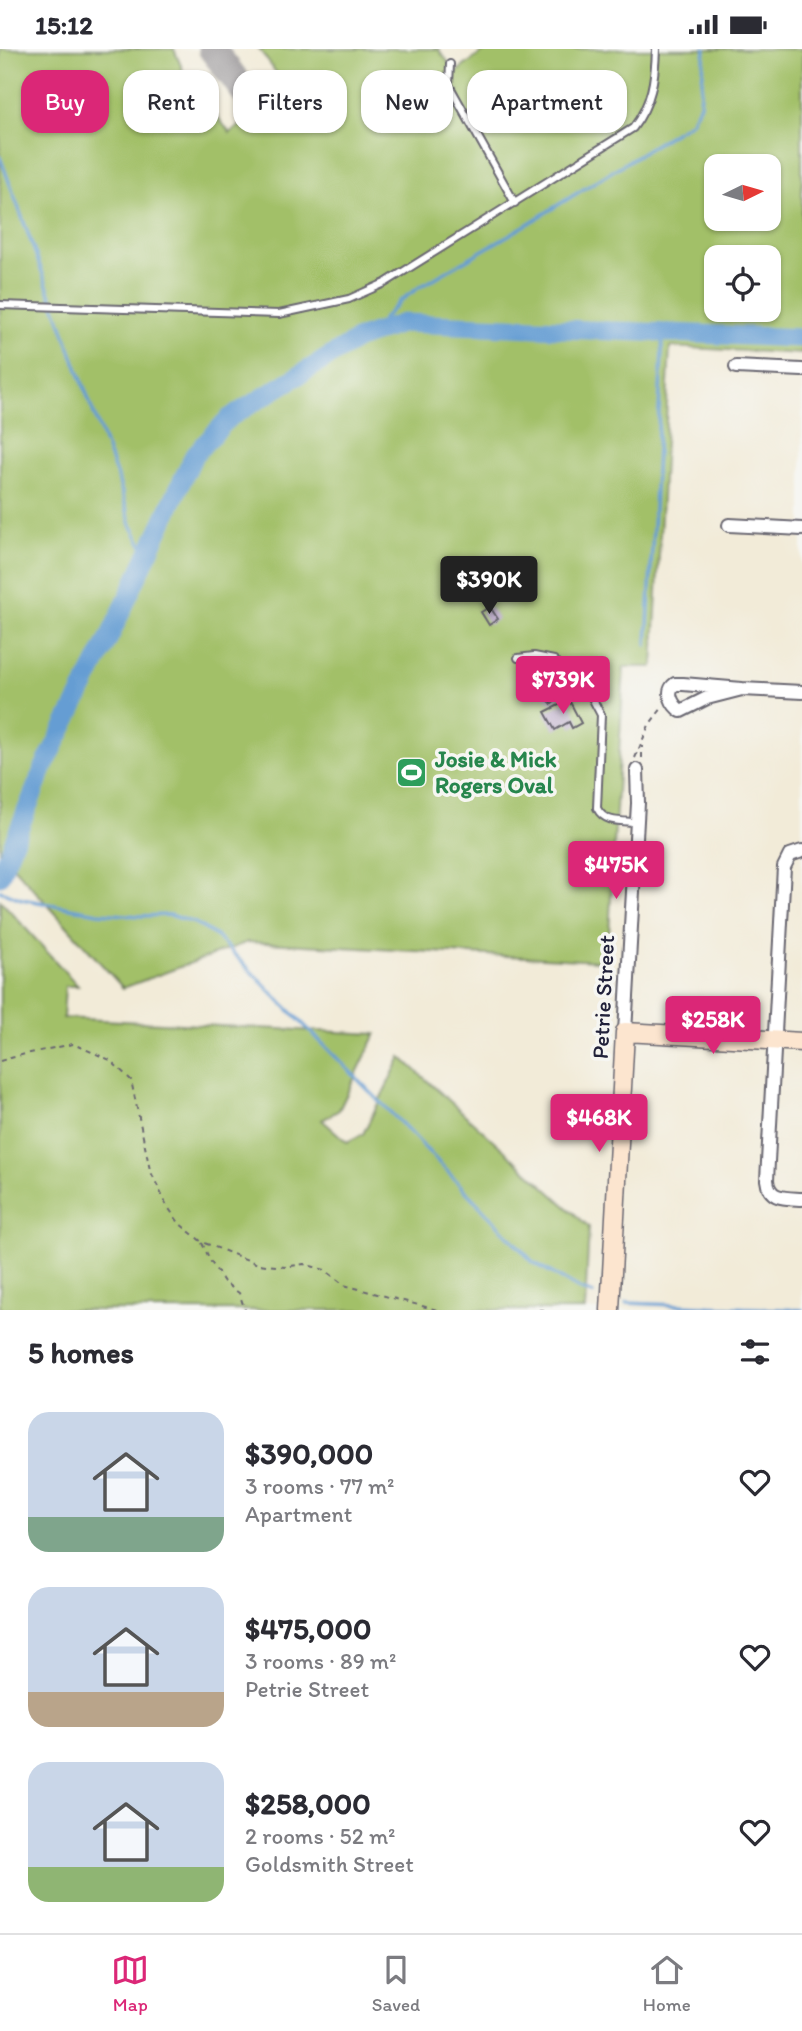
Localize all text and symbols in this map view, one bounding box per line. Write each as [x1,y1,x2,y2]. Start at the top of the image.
text: 15:12 [35,9,93,41]
chip: Buy [21,70,109,133]
chip: Rent [123,70,219,133]
chip: Filters [233,70,347,133]
chip: New [361,70,453,133]
chip: Apartment [467,70,627,133]
north arrow [704,154,780,231]
map controls [704,154,781,322]
button: locate [704,245,781,322]
pin: $390K [440,557,538,616]
text: $390K [456,565,522,593]
pin: $739K [514,657,612,716]
text: $739K [532,665,594,693]
place label: Josie & Mick Rogers Oval [434,745,557,799]
sports icon: Josie & Mick Rogers Oval [395,755,429,789]
pin: $475K [567,841,665,901]
text: $475K [584,850,648,878]
street label: Petrie Street [586,934,620,1060]
pin: $258K [664,997,762,1056]
text: $258K [681,1005,745,1033]
pin: $468K [550,1095,648,1154]
text: $468K [567,1103,631,1131]
icon: filters [736,1333,774,1371]
text: 5 homes [28,1334,134,1371]
text: $390,000 [245,1435,373,1472]
icon: home [84,1440,168,1524]
icon: heart [736,1463,774,1501]
text: 3 rooms · 77 m² [245,1472,395,1500]
text: Apartment [245,1500,352,1528]
text: $475,000 [245,1610,371,1647]
icon: home [84,1615,168,1699]
icon: heart [736,1638,774,1676]
text: 3 rooms · 89 m² [245,1647,396,1675]
text: Petrie Street [245,1675,369,1703]
text: $258,000 [245,1785,371,1822]
icon: home [84,1790,168,1874]
icon: heart [736,1813,774,1851]
text: 2 rooms · 52 m² [245,1822,395,1850]
text: Goldsmith Street [245,1850,414,1878]
tab: Map [111,1951,149,2016]
tab: Saved [372,1951,420,2016]
tab: Home [643,1951,691,2016]

